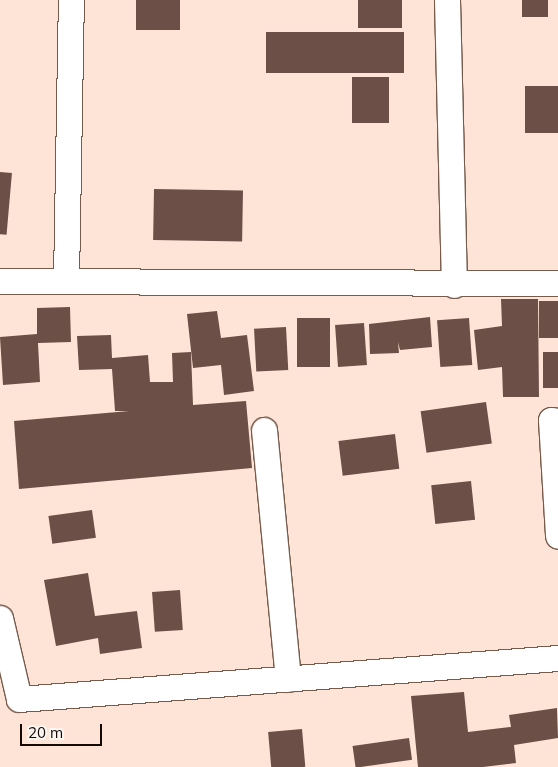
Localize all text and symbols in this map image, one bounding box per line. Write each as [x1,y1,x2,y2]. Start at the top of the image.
scale bar [22,714,105,746]
text: 20 m [28,723,63,742]

